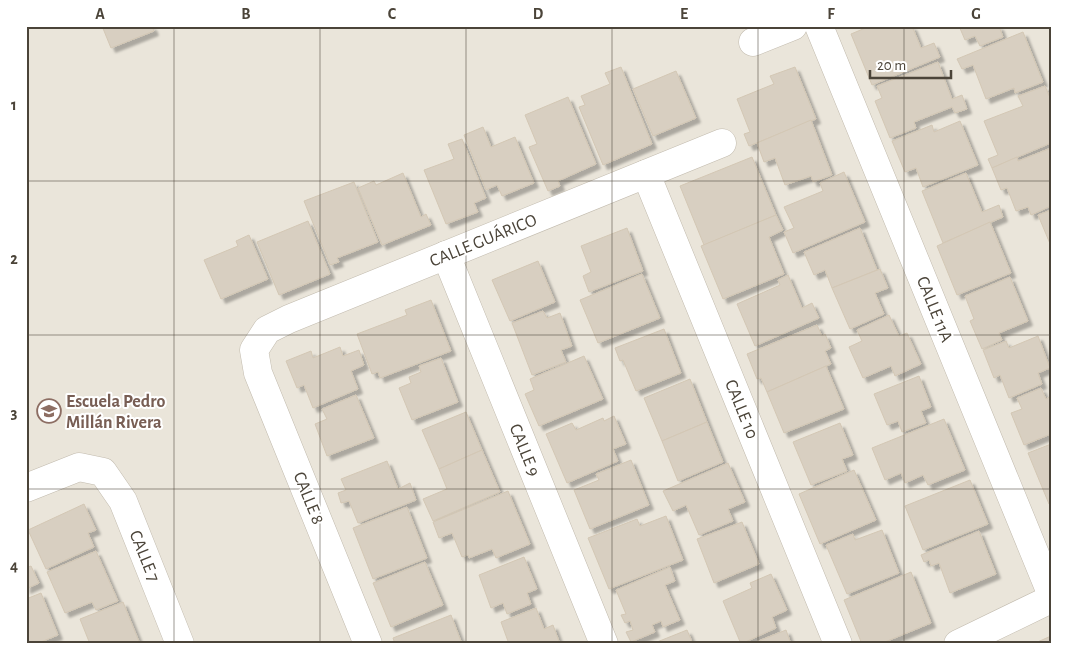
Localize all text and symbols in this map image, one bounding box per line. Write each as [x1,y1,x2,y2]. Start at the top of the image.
text: A [95,6,105,22]
text: B [241,6,251,22]
text: C [388,6,397,22]
text: D [533,6,544,22]
text: E [680,6,688,22]
text: F [827,6,835,22]
text: G [971,6,981,22]
scale bar [870,48,951,80]
text: 20 m [877,58,906,73]
text: 1 [11,97,17,113]
street label: CALLE GUÁRICO [426,208,540,271]
text: 2 [10,251,18,267]
street label: CALLE 11A [913,274,956,345]
street label: CALLE 10 [721,377,761,442]
place label: Escuela Pedro Millán Rivera [66,393,166,432]
school or university icon: Escuela Pedro Millán Rivera [36,398,62,424]
text: 3 [11,405,18,421]
street label: CALLE 9 [505,422,543,479]
street label: CALLE 8 [289,470,327,527]
street label: CALLE 7 [126,528,163,585]
text: 4 [10,558,18,574]

